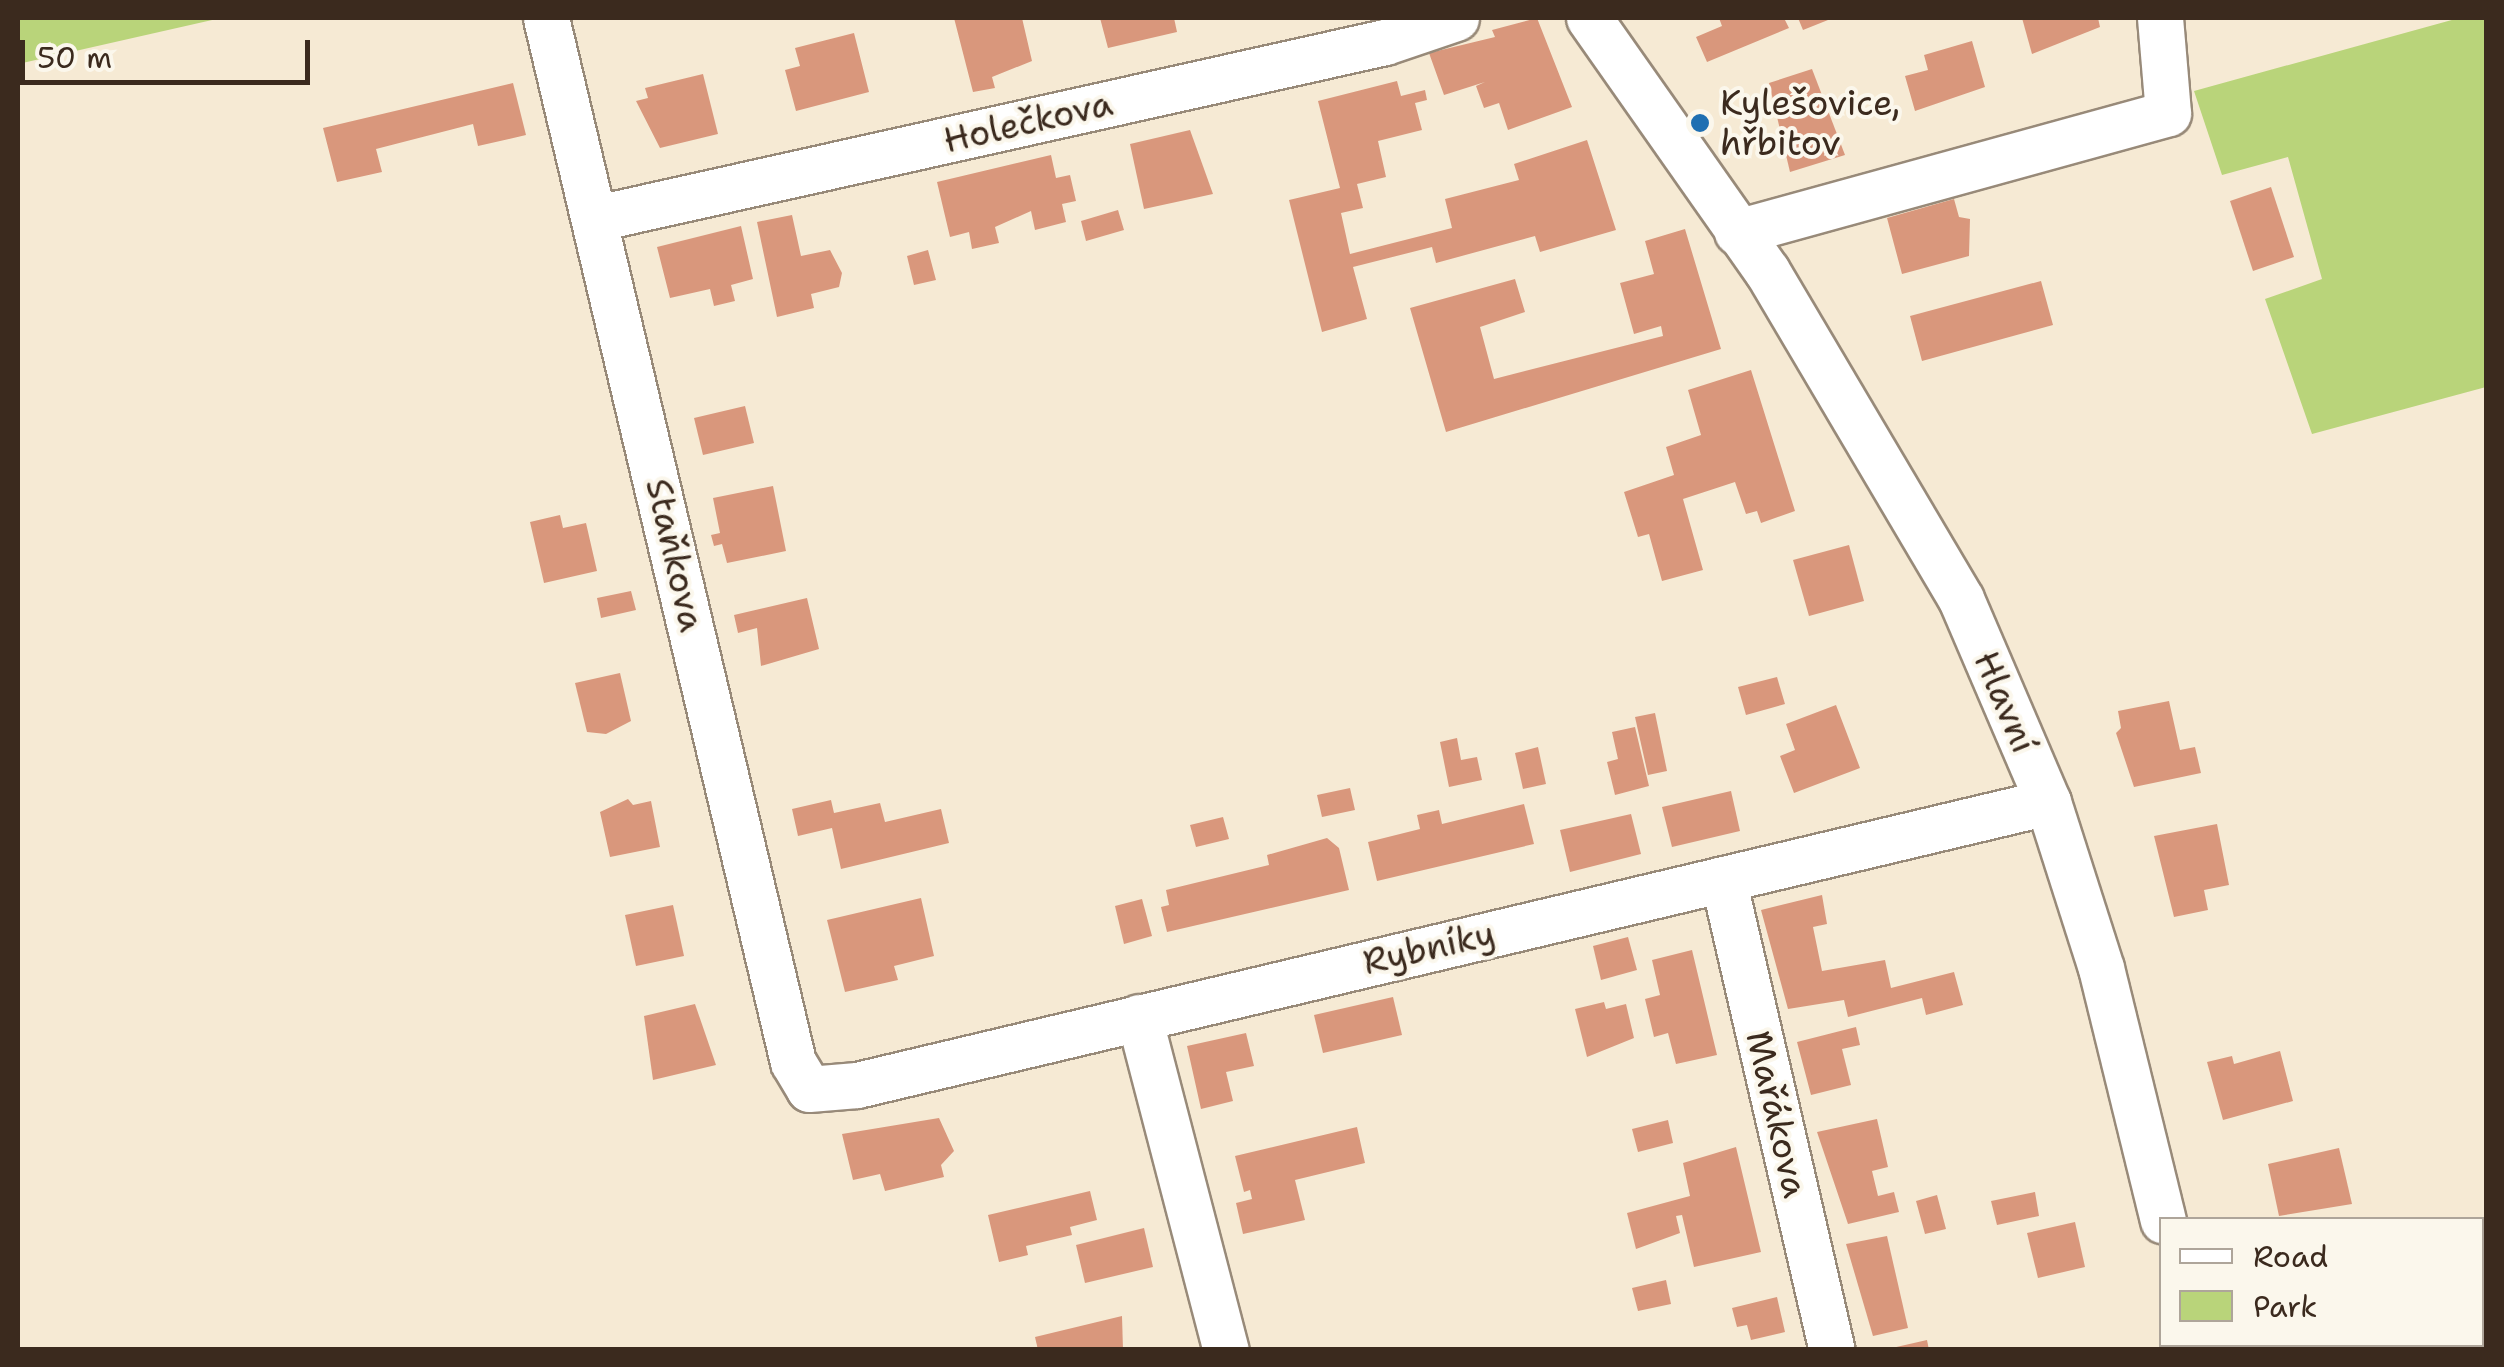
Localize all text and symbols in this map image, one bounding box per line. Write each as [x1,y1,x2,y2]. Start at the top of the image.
scale bar [25,20,315,82]
text: 50 m [37,37,112,78]
street label: Holečkova [939,82,1117,162]
place label: Kylešovice, hřbitov [1720,82,1900,164]
marker: Kylešovice, hřbitov [1689,112,1711,134]
street label: Staňkova [637,474,713,636]
street label: Hlavní [1965,645,2045,759]
street label: Rybníky [1359,912,1499,984]
street label: Mařákova [1737,1027,1817,1201]
legend [2159,1217,2484,1347]
text: Road [2253,1236,2328,1277]
text: Park [2253,1286,2317,1327]

